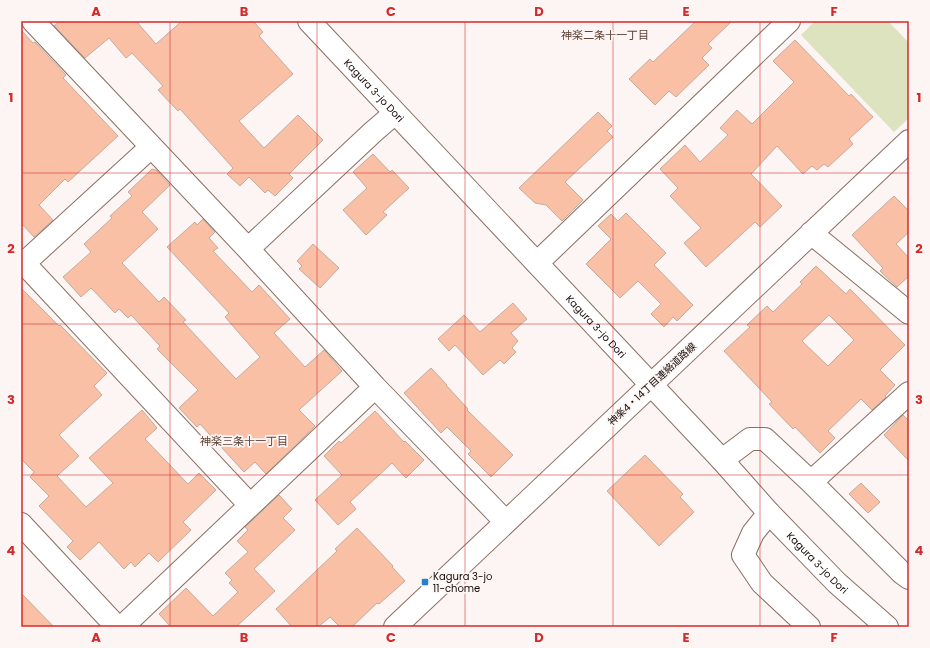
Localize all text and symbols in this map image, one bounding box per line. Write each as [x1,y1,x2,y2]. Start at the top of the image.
text: A [91,2,101,21]
text: B [240,2,249,21]
text: C [386,2,396,21]
text: D [534,2,544,21]
text: E [682,2,690,21]
text: F [830,2,838,21]
district label: 神楽二条十一丁目 [561,27,649,43]
street label: Kagura 3-jo Dori [341,55,408,125]
text: 1 [9,88,13,107]
text: 1 [917,88,921,107]
text: 2 [7,239,15,258]
text: 2 [915,239,923,258]
street label: Kagura 3-jo Dori [563,291,630,361]
street label: 神楽4・14丁目連絡道路線 [605,339,699,429]
text: 3 [7,390,15,409]
text: 3 [915,390,923,409]
district label: 神楽三条十一丁目 [200,433,288,449]
street label: Kagura 3-jo Dori [784,528,852,597]
text: 4 [7,541,16,560]
text: 4 [915,541,924,560]
place label: Kagura 3-jo 11-chome [433,569,492,596]
marker: Kagura 3-jo 11-chome [420,577,430,587]
text: A [91,628,101,647]
text: B [240,628,249,647]
text: C [386,628,396,647]
text: D [534,628,544,647]
text: E [682,628,690,647]
text: F [830,628,838,647]

